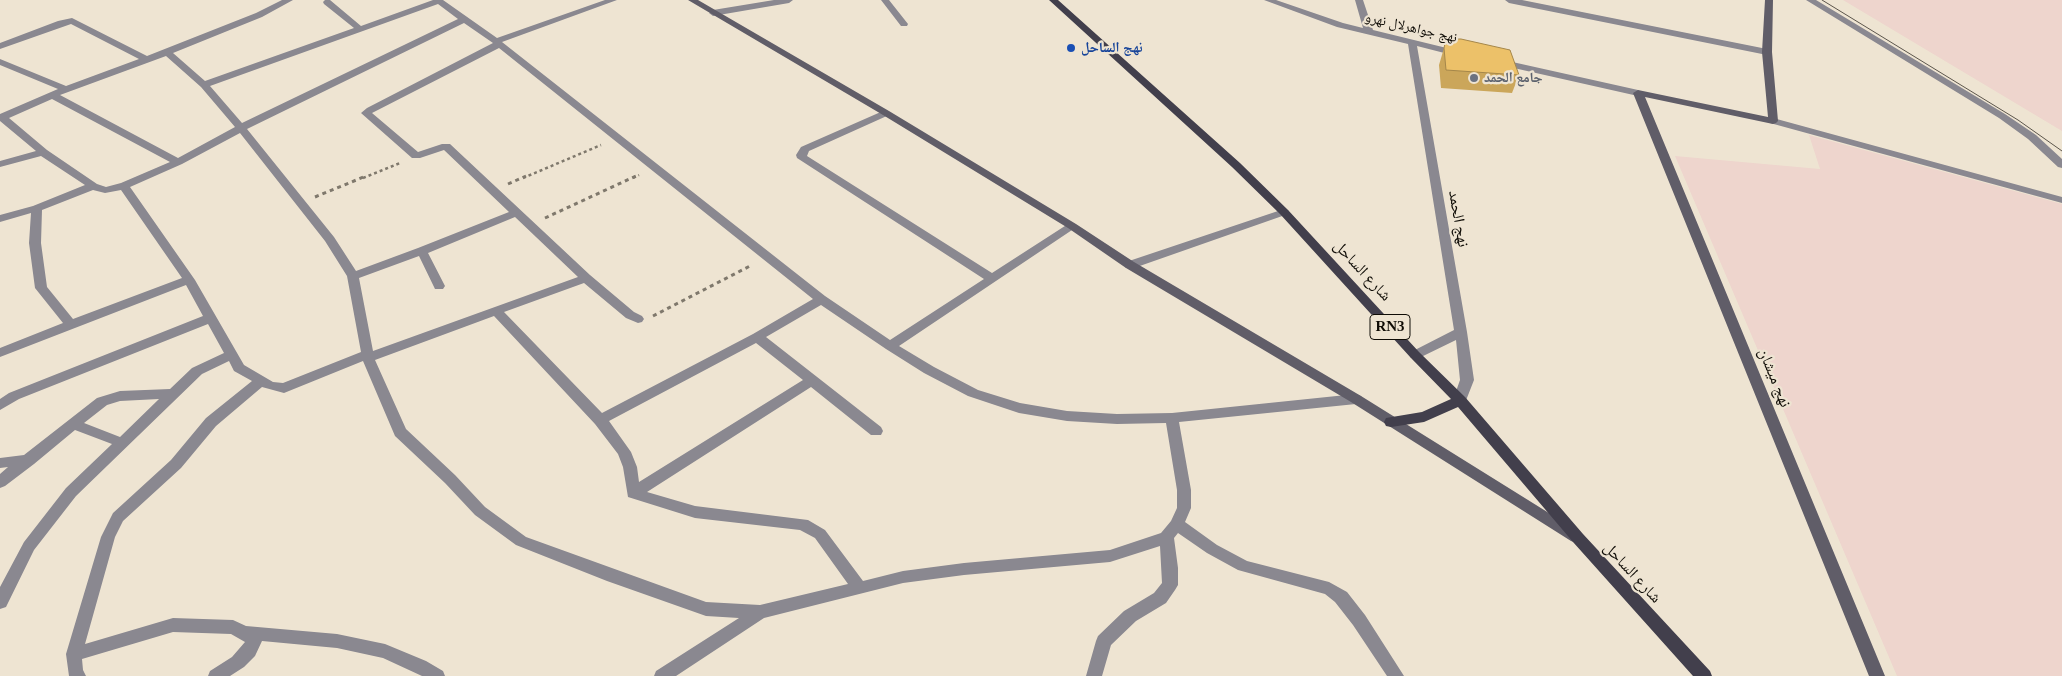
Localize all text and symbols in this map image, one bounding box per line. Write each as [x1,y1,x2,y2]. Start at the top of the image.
street label: نهج جواهرلال نهرو [1363,9,1459,47]
place label: نهج الساحل [1081,40,1143,56]
marker: نهج الساحل [1065,42,1077,54]
place label: جامع الحمد [1484,70,1543,86]
marker: جامع الحمد [1468,72,1480,84]
street label: نهج الحمد [1444,189,1472,249]
street label: شارع الساحل [1329,237,1395,305]
road number: RN3 [1370,314,1410,340]
street label: نهج ميشان [1753,346,1795,410]
street label: شارع الساحل [1599,539,1665,607]

